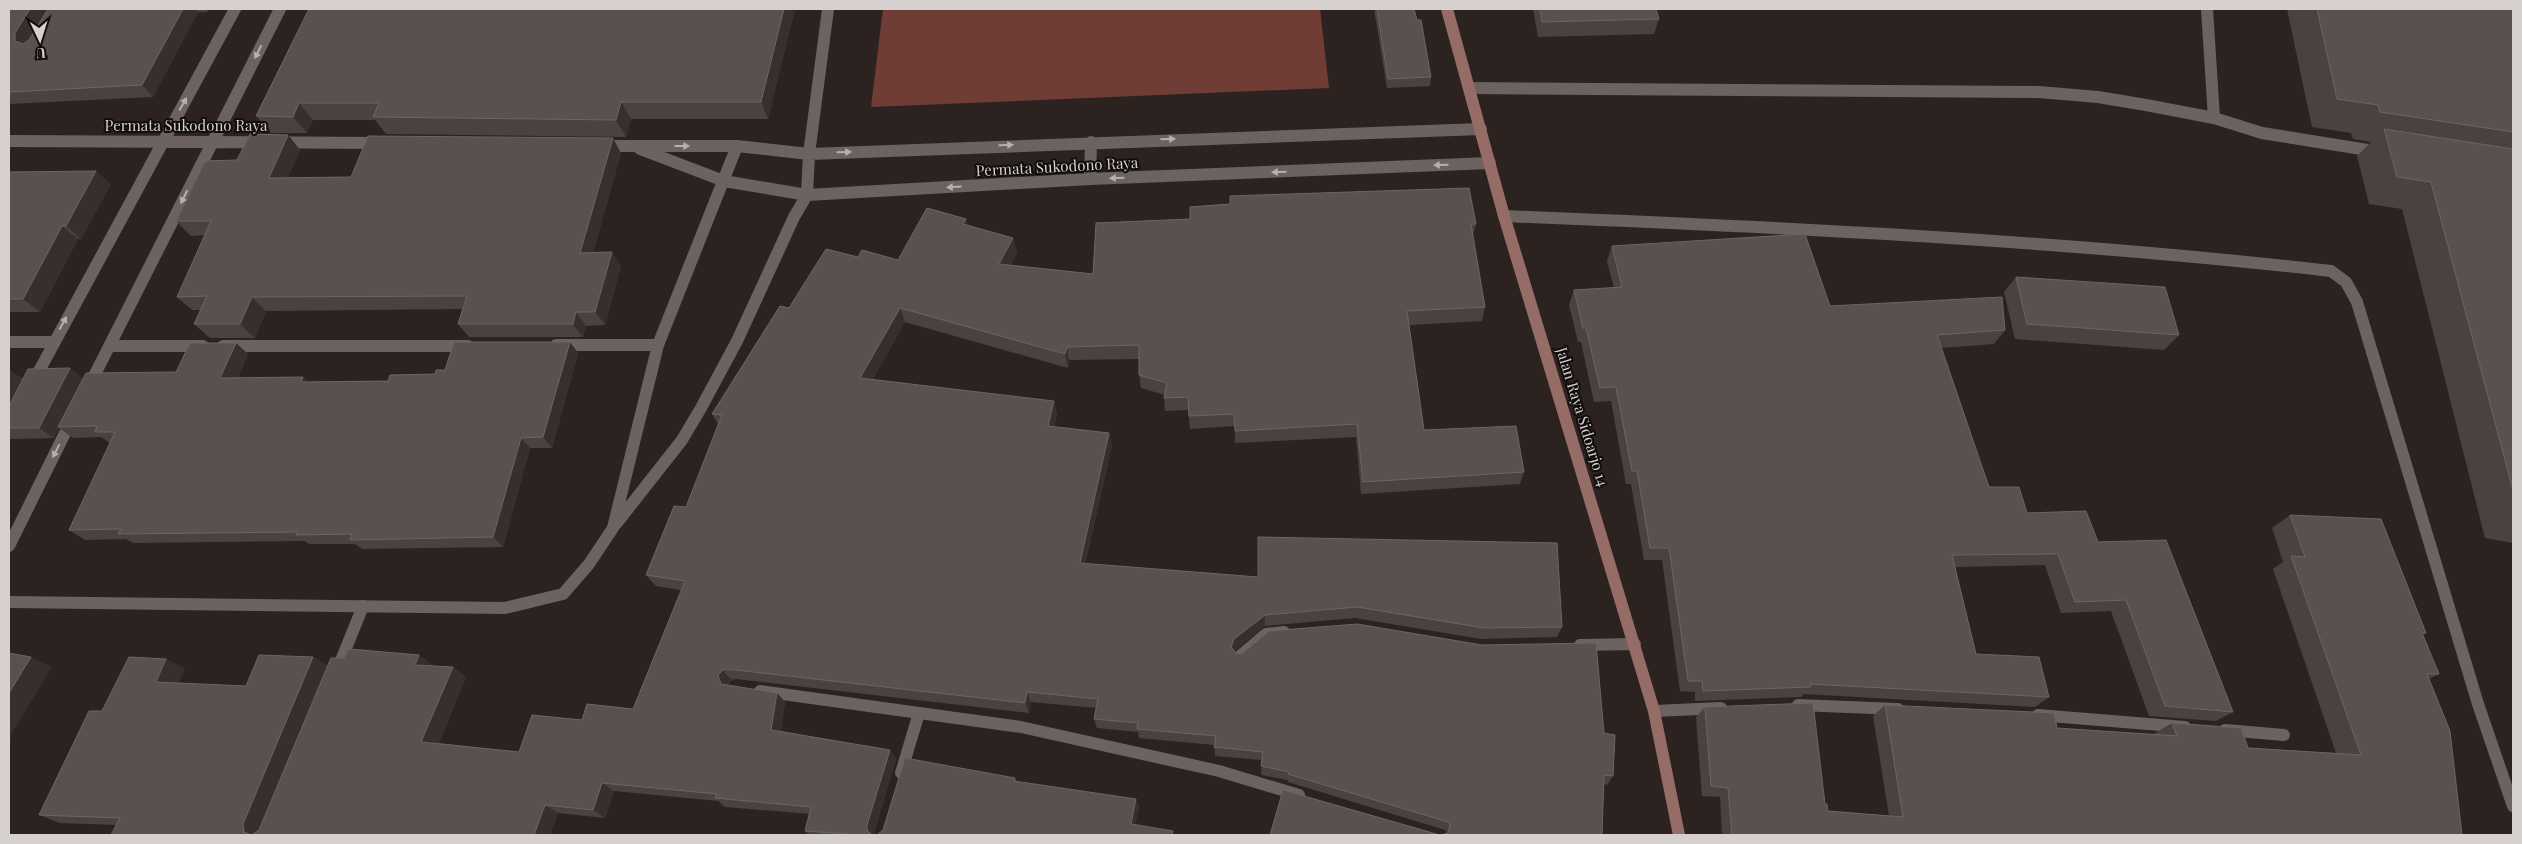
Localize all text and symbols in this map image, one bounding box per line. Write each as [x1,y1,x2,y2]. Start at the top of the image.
north arrow [15,15,65,65]
text: U [35,44,46,63]
one-way arrow [254,45,262,59]
one-way arrow [179,96,187,111]
street label: Permata Sukodono Raya [105,115,268,135]
one-way arrow [1161,135,1177,143]
one-way arrow [998,141,1014,149]
one-way arrow [674,142,690,150]
one-way arrow [836,148,852,156]
street label: Permata Sukodono Raya [975,152,1139,180]
one-way arrow [1433,162,1449,170]
one-way arrow [1271,168,1287,176]
one-way arrow [1108,175,1124,183]
one-way arrow [946,183,962,191]
one-way arrow [180,189,188,204]
one-way arrow [59,317,68,330]
street label: Jalan Raya Sidoarjo 14 [1552,344,1614,489]
one-way arrow [52,444,60,459]

